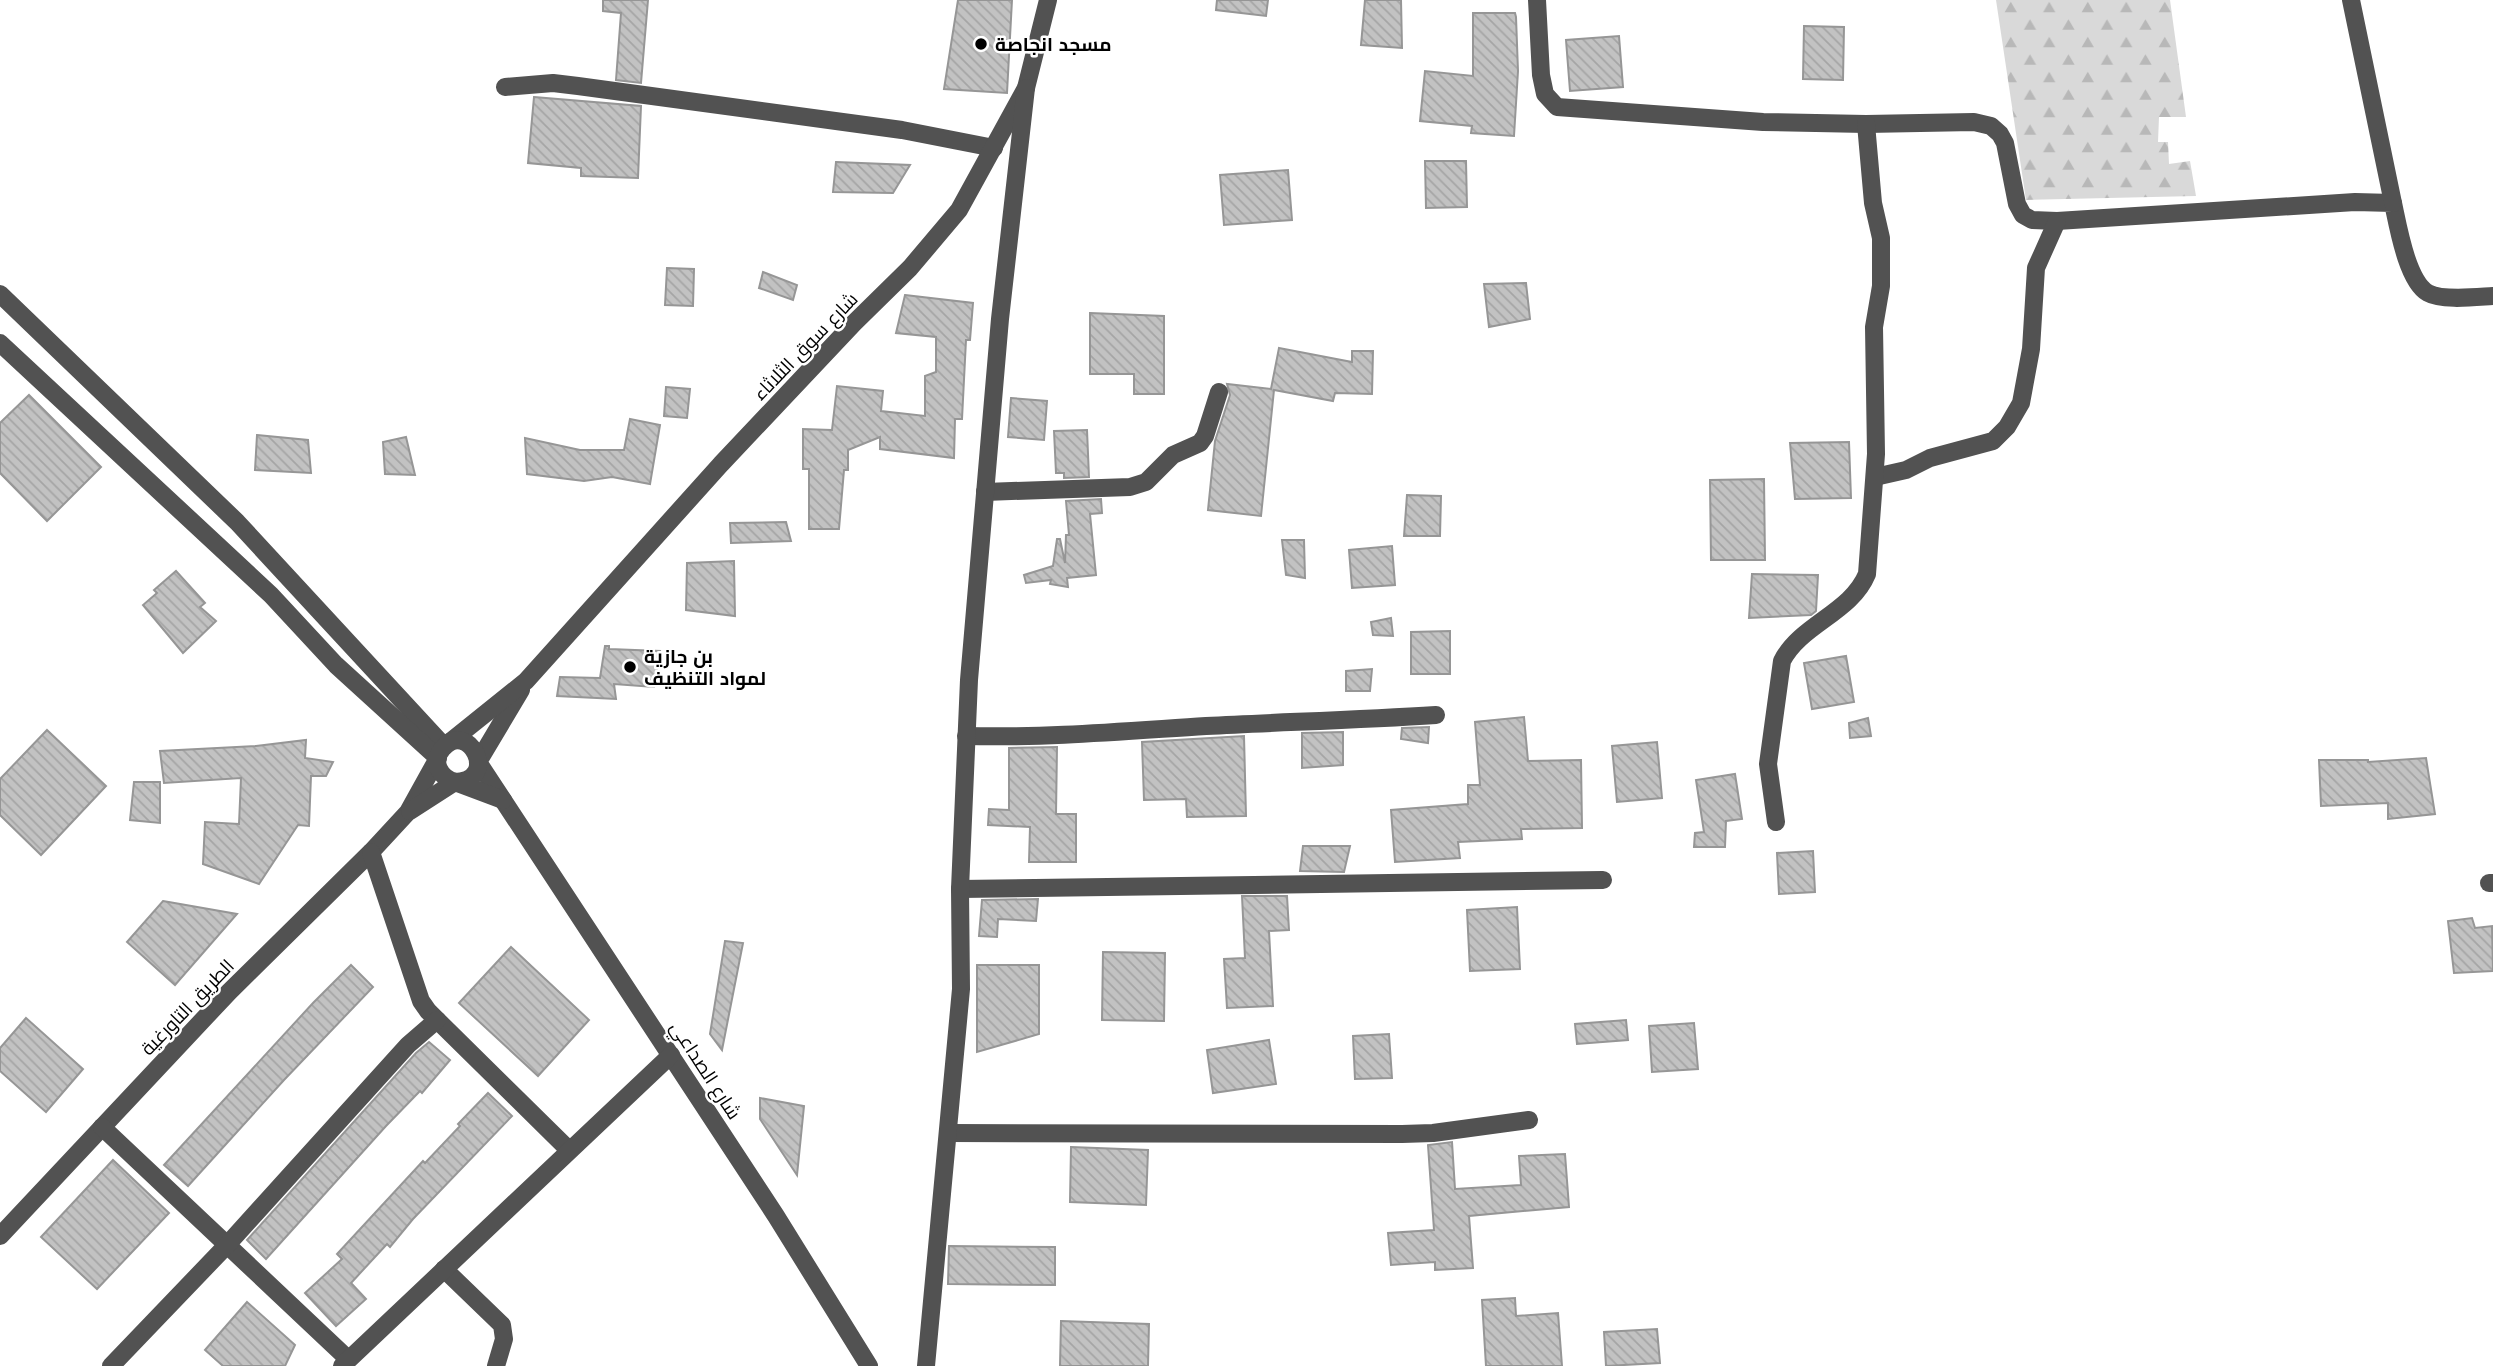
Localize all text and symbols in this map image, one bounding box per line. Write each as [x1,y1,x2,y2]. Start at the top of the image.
place label: مسجد انجاصة [995,31,1112,58]
marker: مسجد انجاصة [973,36,989,52]
street label: شارع سوق الثلاثاء [747,286,864,406]
place label: بن جازية لمواد التنظيف [644,643,766,692]
marker: بن جازية لمواد التنظيف [622,659,638,675]
street label: الطريق التاورغية [134,953,240,1061]
street label: شارع الصداعي [663,1016,748,1125]

